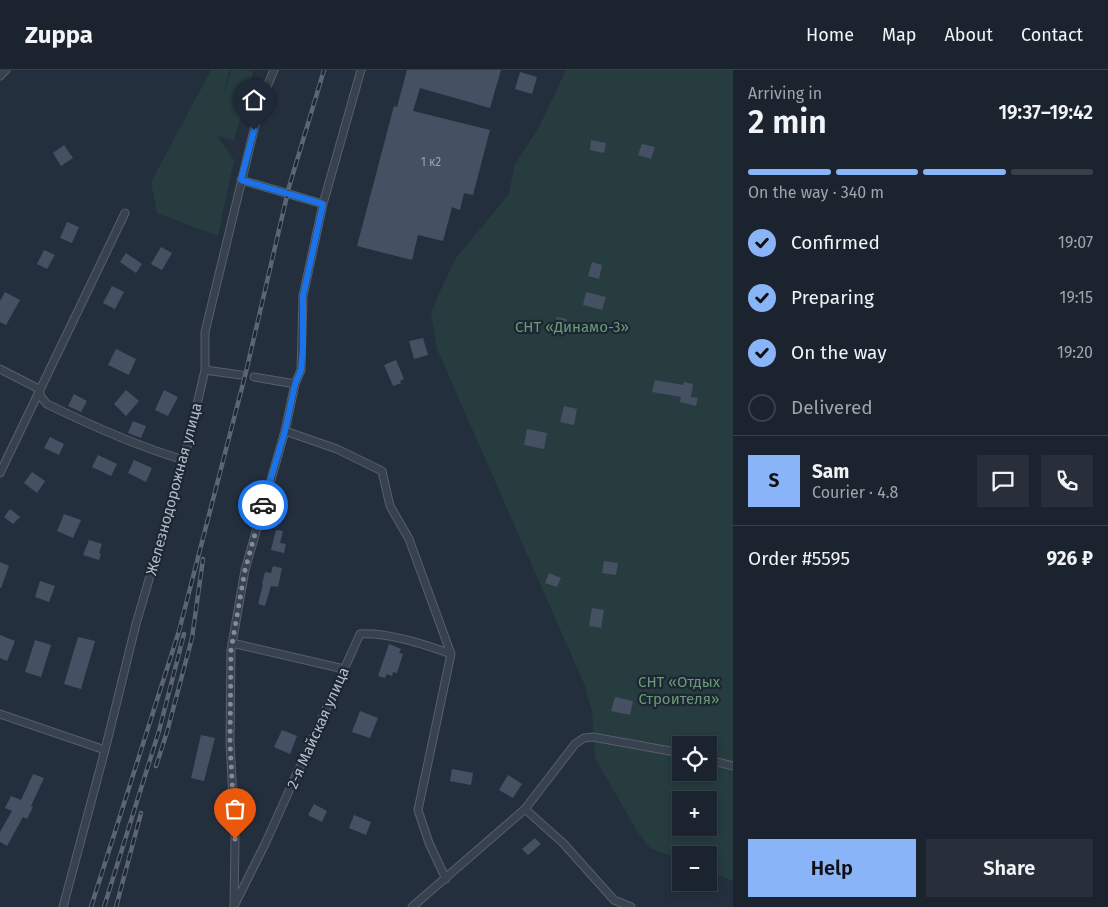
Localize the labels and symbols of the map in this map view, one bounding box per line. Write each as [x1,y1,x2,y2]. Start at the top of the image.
pin [233,79,275,130]
house number: 1 к2 [421,155,441,169]
park label: СНТ «Динамо-3» [515,318,629,336]
street label: Железнодорожная улица [142,401,206,577]
courier [238,480,288,530]
street label: 2-я Майская улица [283,664,353,792]
park label: СНТ «Отдых Строителя» [638,673,721,708]
pin [214,788,256,839]

